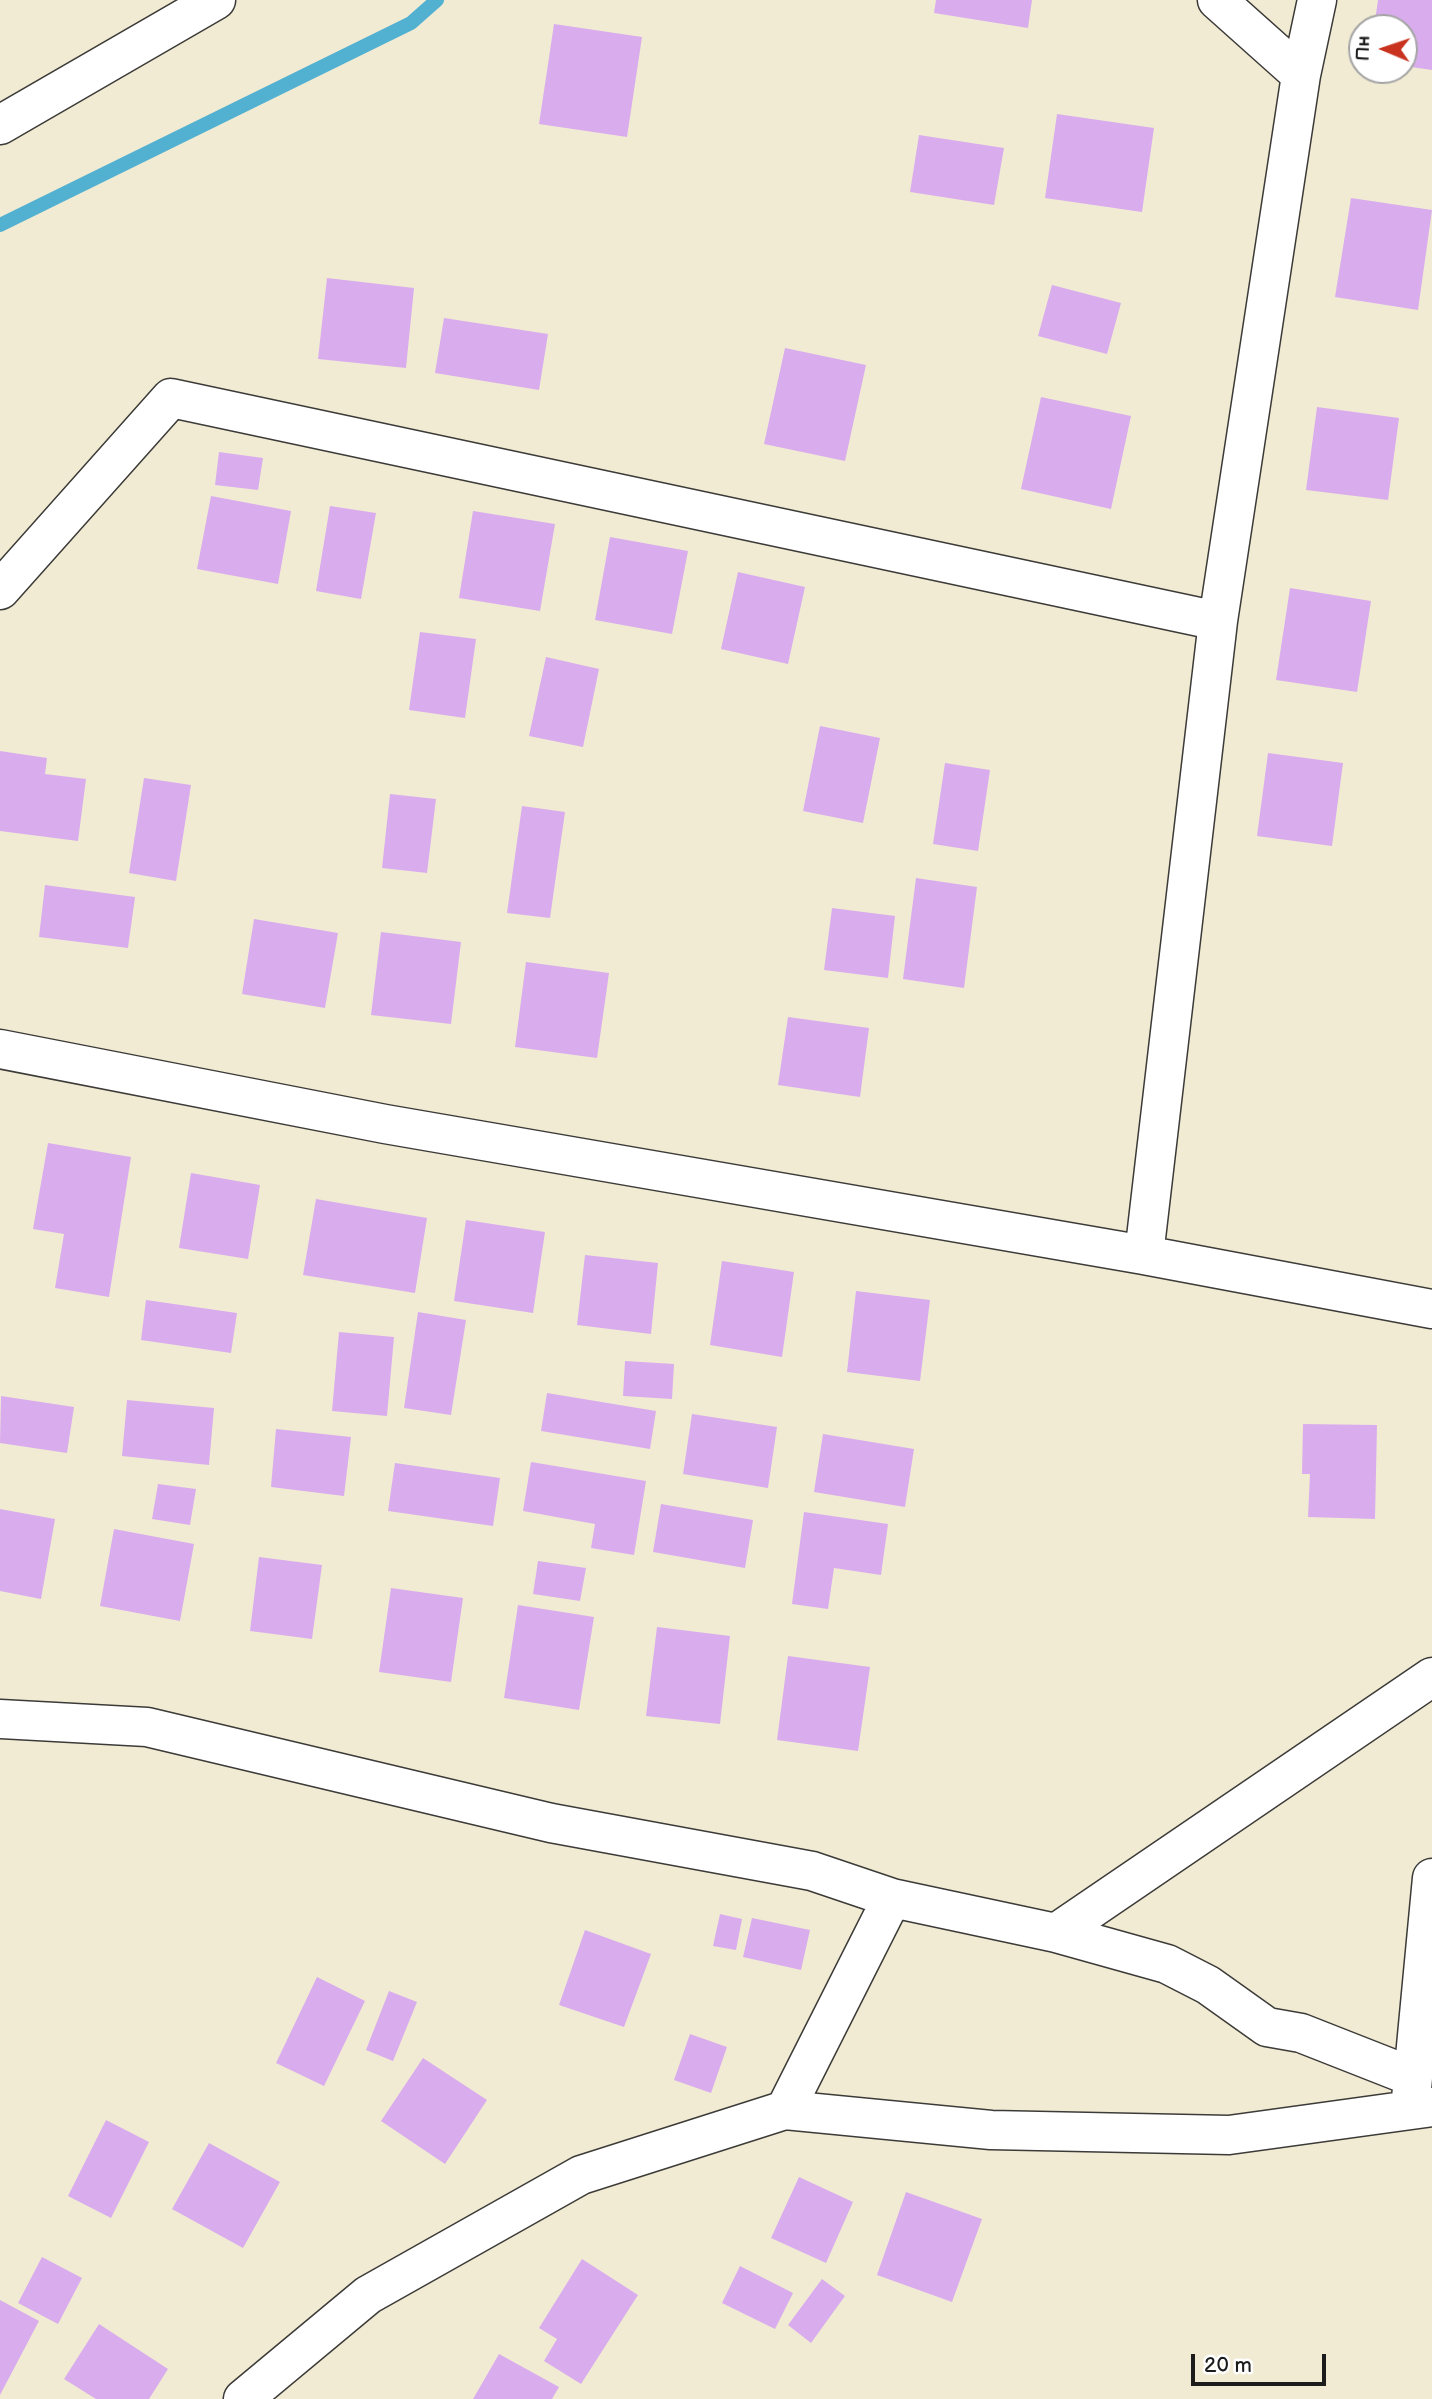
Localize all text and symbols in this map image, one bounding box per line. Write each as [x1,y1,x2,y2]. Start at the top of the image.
north arrow [1348,14,1418,84]
text: Пн [1352,35,1375,61]
scale bar [1194,2340,1329,2384]
text: 20 m [1204,2353,1252,2378]

